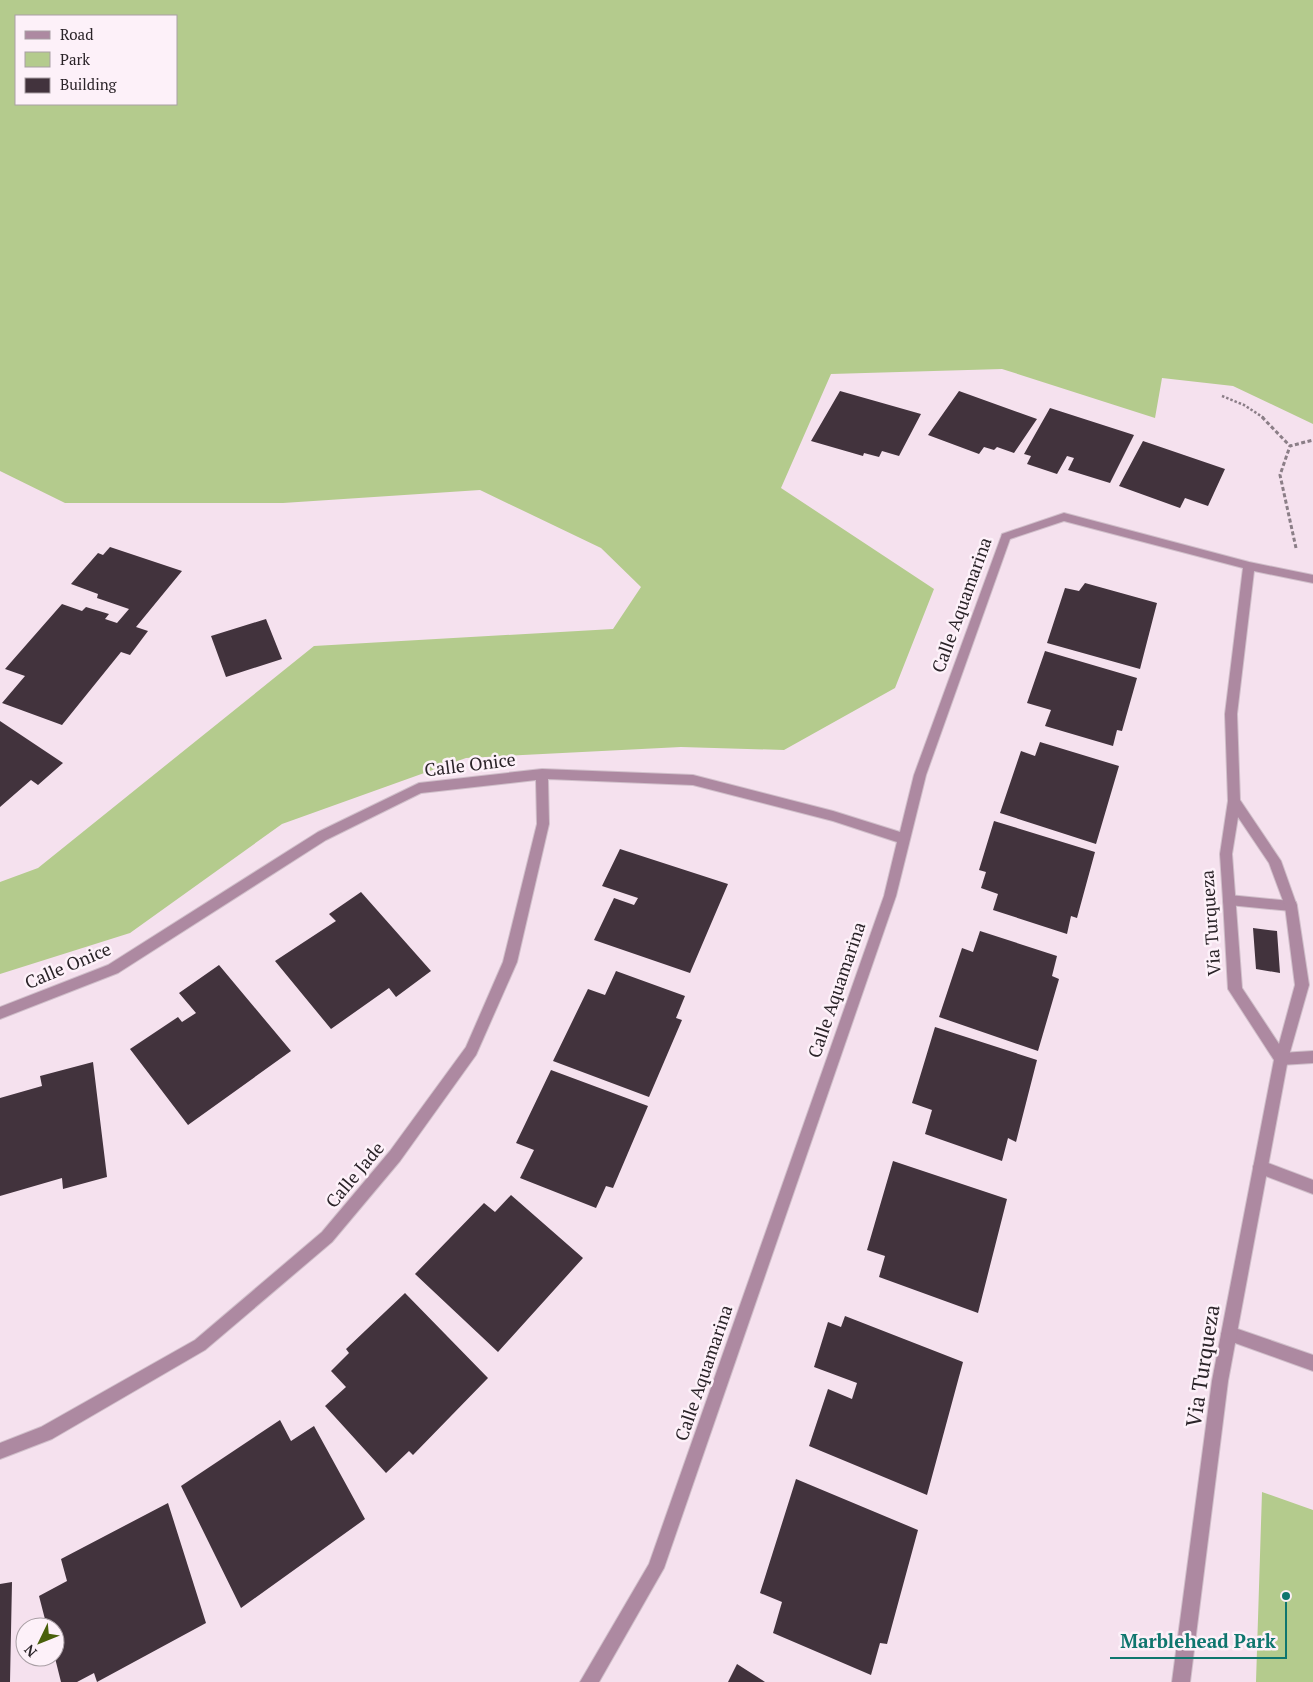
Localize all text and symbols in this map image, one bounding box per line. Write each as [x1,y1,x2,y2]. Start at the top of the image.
legend [15,15,178,105]
text: Road [60,24,93,44]
text: Park [60,49,90,69]
text: Building [60,74,118,94]
street label: Calle Aquamarina [925,534,997,676]
street label: Calle Onice [423,747,517,781]
street label: Via Turqueza [1194,869,1226,977]
street label: Calle Aquamarina [802,919,871,1061]
street label: Calle Onice [21,936,114,994]
street label: Calle Jade [320,1136,389,1212]
street label: Calle Aquamarina [669,1302,738,1444]
street label: Via Turqueza [1179,1302,1226,1429]
north arrow [15,1617,65,1667]
callout: Marblehead Park [1110,1624,1286,1658]
text: Marblehead Park [1120,1628,1277,1653]
text: N [19,1641,41,1662]

